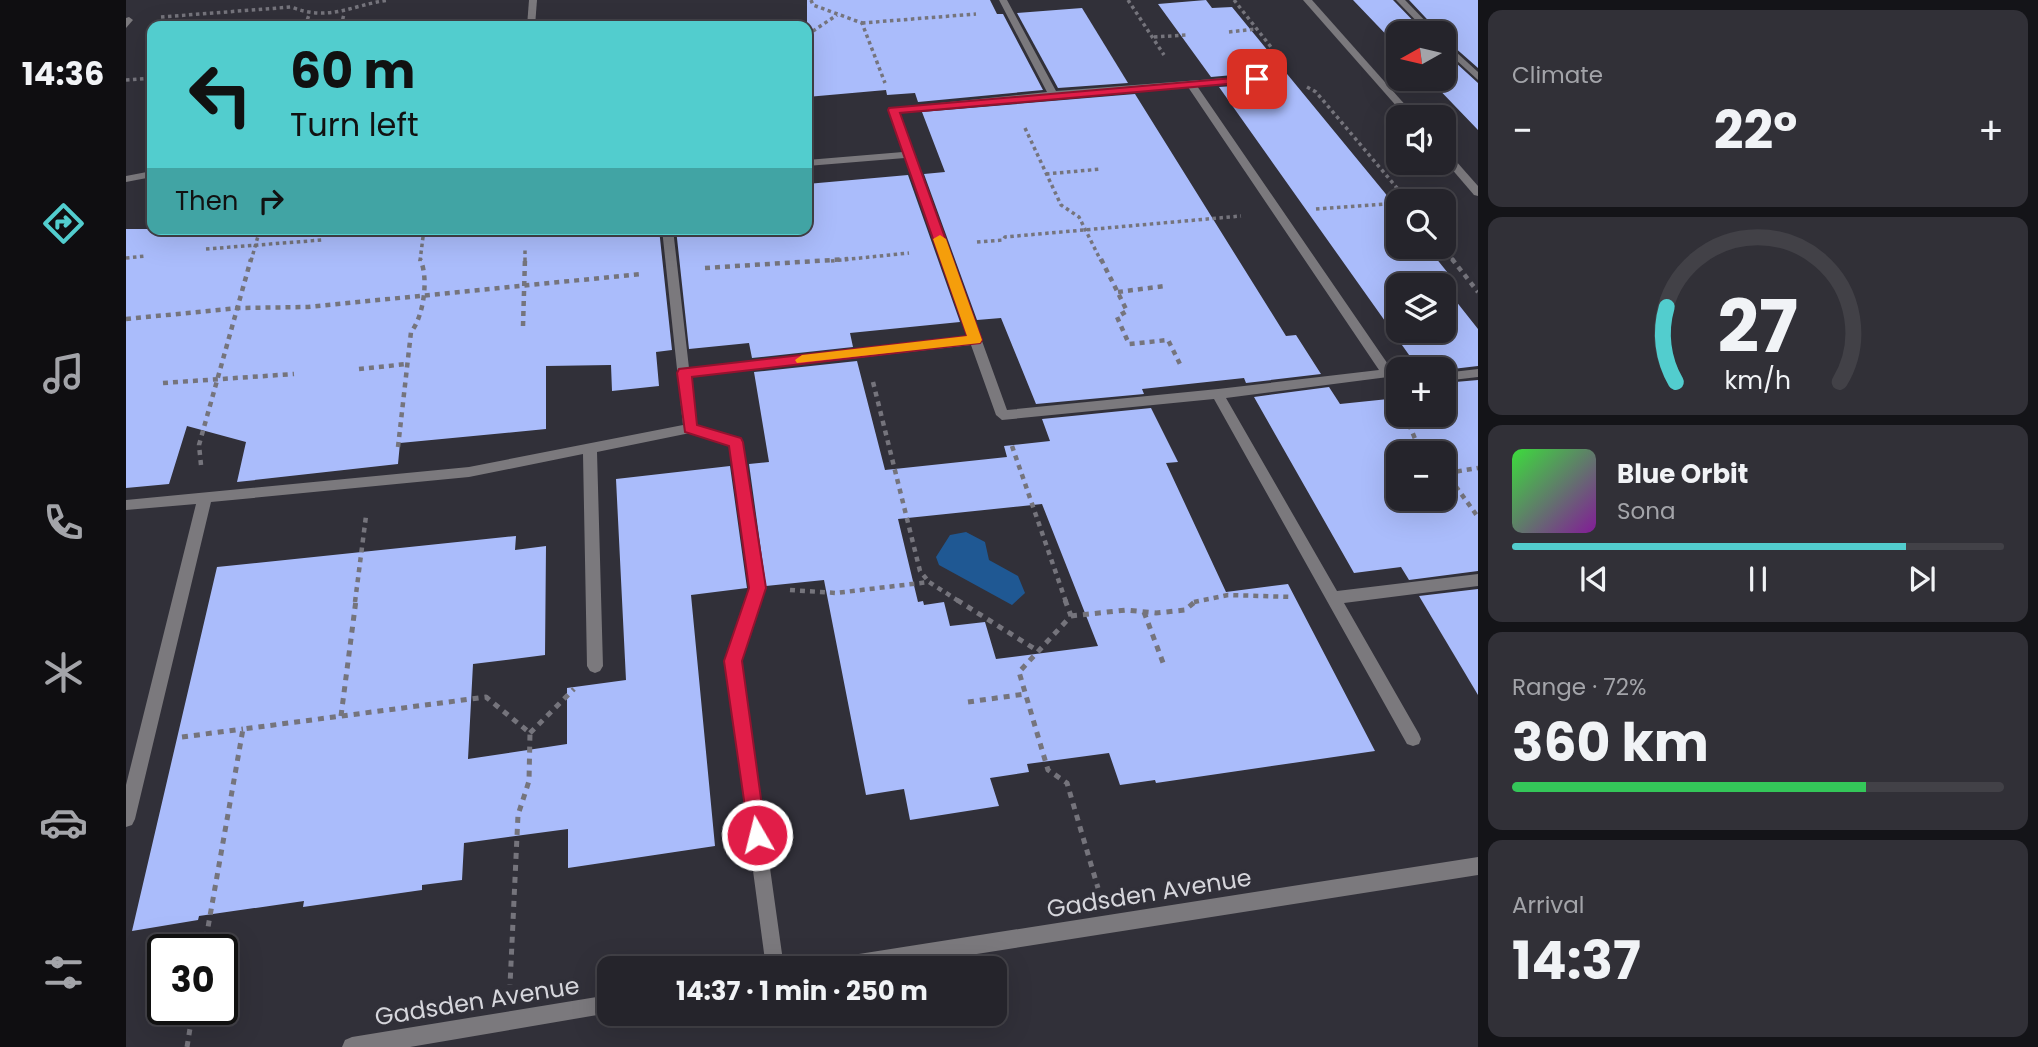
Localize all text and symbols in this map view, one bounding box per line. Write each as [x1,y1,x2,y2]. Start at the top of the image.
north arrow [1386,21,1456,91]
map controls [1386,21,1456,511]
text: 60 m [290,37,415,105]
icon: left [175,49,266,140]
pin [1227,49,1287,109]
text: 14:36 [22,51,104,96]
text: Climate [1512,59,1603,91]
icon: arrive [1238,60,1276,98]
text: 22° [1714,94,1797,167]
text: Turn left [290,102,419,147]
text: − [1512,104,1533,157]
text: + [1978,104,2004,157]
button: sound [1386,105,1456,175]
icon: right [252,182,290,220]
text: Then [175,183,238,219]
button: search [1386,189,1456,259]
icon: directions [39,199,88,248]
button: layers [1386,273,1456,343]
text: 27 [1718,277,1798,378]
icon: music [39,349,88,398]
button: + [1386,357,1456,427]
text: km/h [1725,363,1791,398]
button: − [1386,441,1456,511]
text: Blue Orbit [1617,456,1748,492]
text: Sona [1617,495,1676,527]
icon: phone [39,498,88,547]
icon: previous [1575,560,1613,598]
icon: pause [1739,560,1777,598]
icon: next [1903,560,1941,598]
icon: climate [39,648,88,697]
text: Range · 72% [1512,671,1646,703]
text: 360 km [1512,706,1709,779]
icon: car [39,798,88,847]
position arrow [720,798,794,872]
street label: Gadsden Avenue [1044,861,1254,925]
text: Arrival [1512,889,1584,921]
text: 14:37 [1512,924,1641,997]
speed limit sign: 30 [147,934,238,1025]
icon: filters [39,948,88,997]
street label: Gadsden Avenue [372,969,582,1033]
text: 14:37 · 1 min · 250 m [676,973,928,1009]

